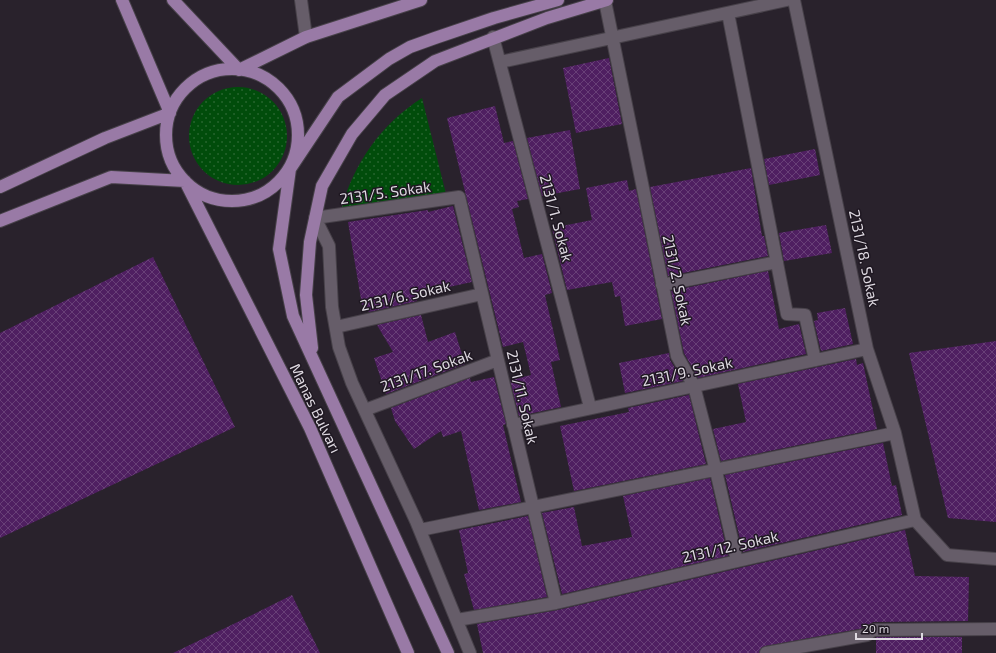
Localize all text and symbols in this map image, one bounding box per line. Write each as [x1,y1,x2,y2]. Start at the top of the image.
street label: 2131/1. Sokak [537,172,577,264]
street label: 2131/5. Sokak [338,177,432,207]
street label: 2131/18. Sokak [846,208,884,309]
street label: 2131/2. Sokak [660,233,696,327]
street label: 2131/6. Sokak [358,276,452,314]
street label: 2131/17. Sokak [378,345,475,395]
street label: 2131/11. Sokak [503,348,543,446]
street label: 2131/9. Sokak [640,353,734,389]
street label: Manas Bulvarı [287,360,345,456]
street label: 2131/12. Sokak [680,526,780,566]
scale bar [856,615,922,641]
text: 20 m [862,621,889,635]

